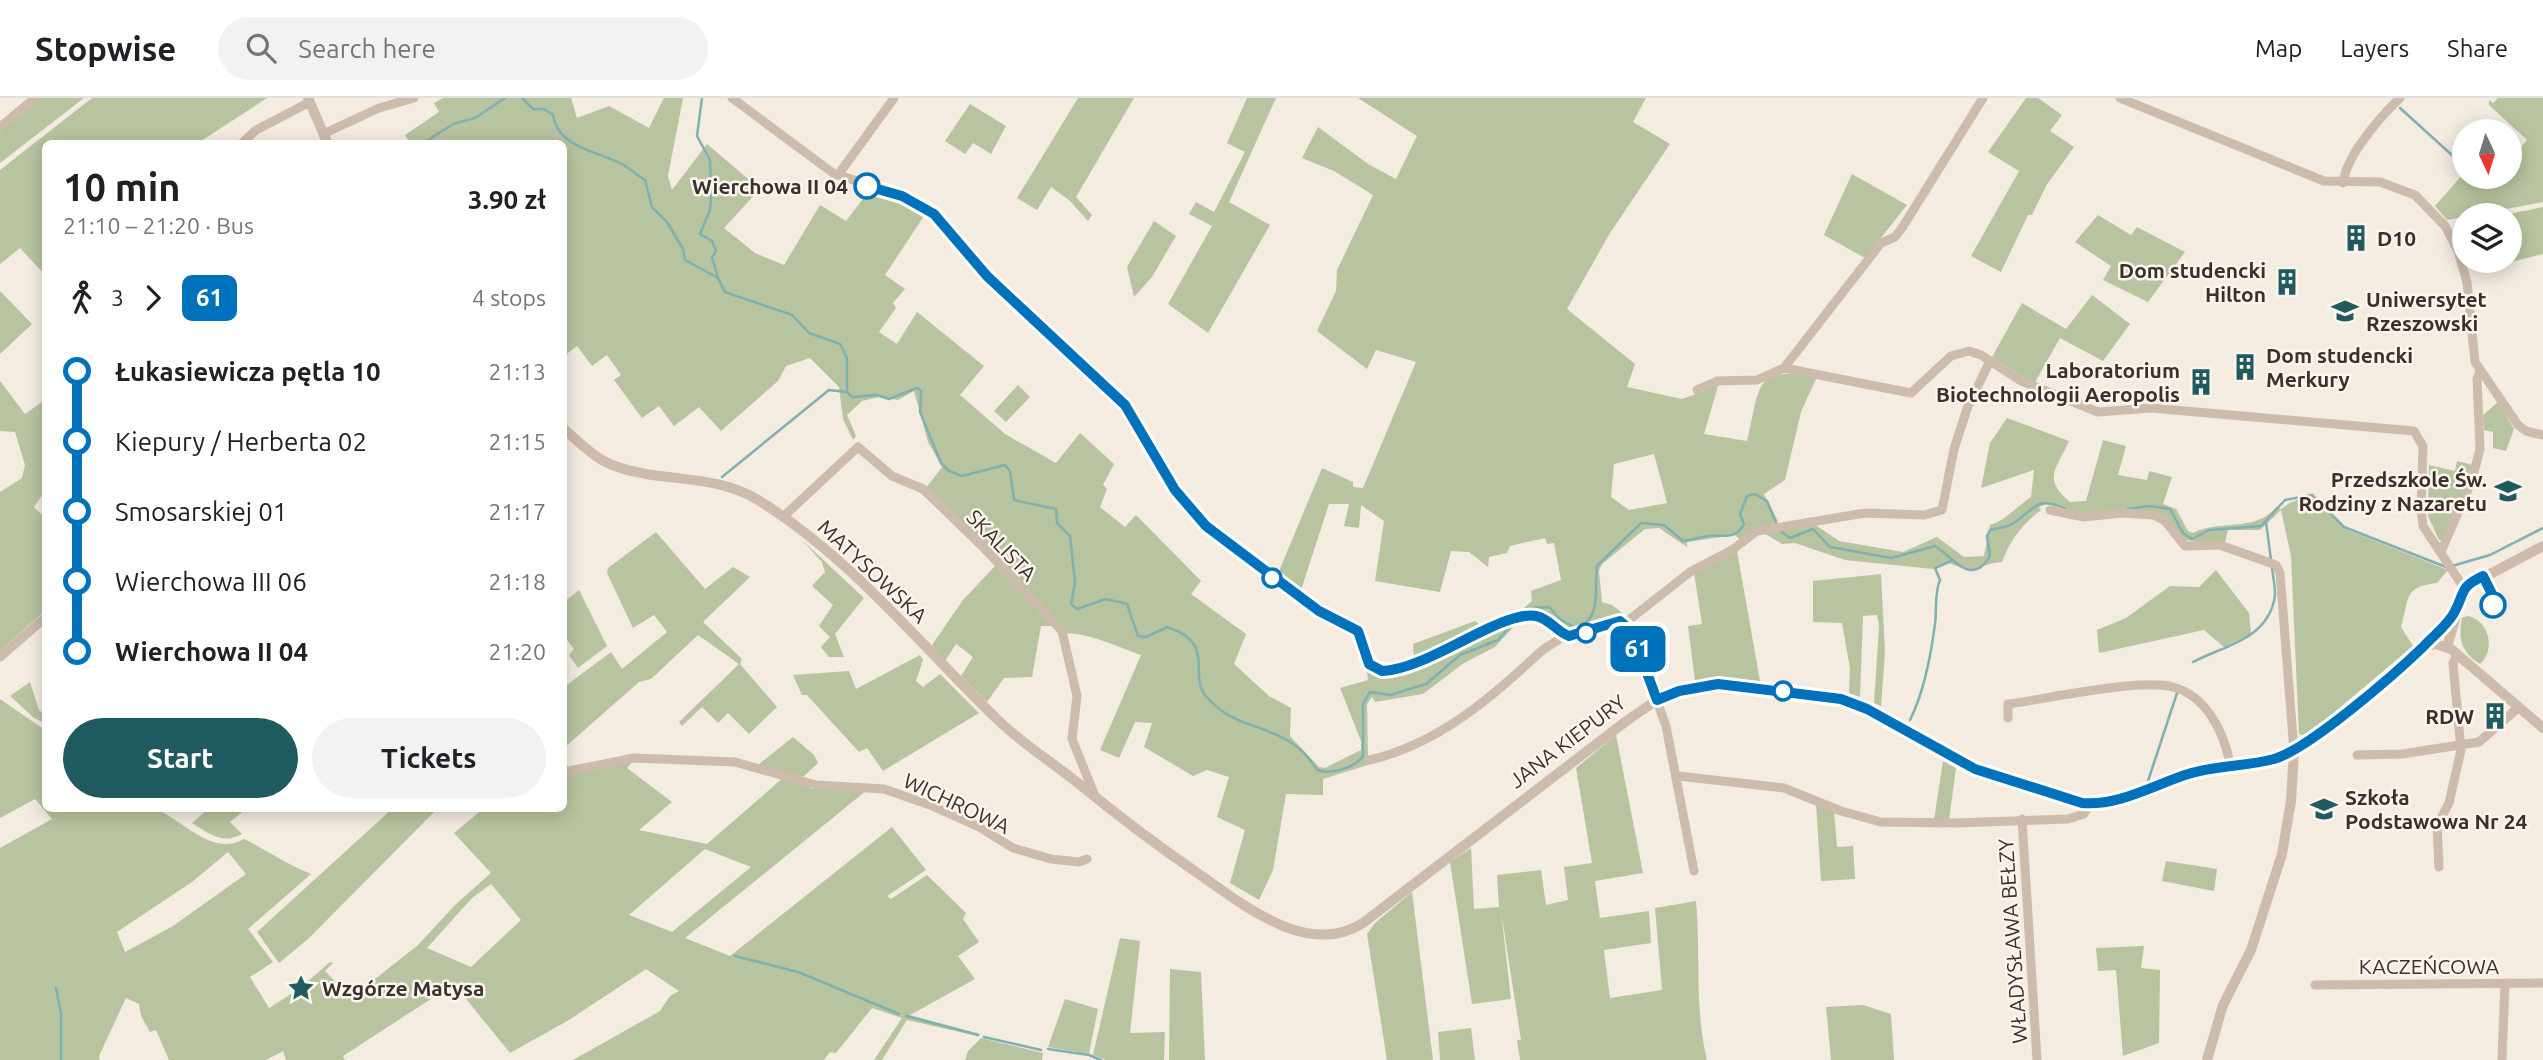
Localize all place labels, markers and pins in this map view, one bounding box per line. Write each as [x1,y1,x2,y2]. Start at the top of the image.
marker: Wierchowa II 04 [854,173,880,199]
place label: Wierchowa II 04 [692,174,848,198]
building icon: D10 [2341,223,2371,253]
place label: D10 [2377,226,2416,250]
place label: Dom studencki Hilton [2119,258,2266,306]
building icon: Dom studencki Hilton [2272,267,2302,297]
place label: Uniwersytet Rzeszowski [2366,287,2487,335]
school or university icon: Uniwersytet Rzeszowski [2330,296,2360,326]
place label: Dom studencki Merkury [2266,343,2413,391]
building icon: Dom studencki Merkury [2230,352,2260,382]
place label: Laboratorium Biotechnologii Aeropolis [1936,358,2180,406]
building icon: Laboratorium Biotechnologii Aeropolis [2186,367,2216,397]
place label: Przedszkole Św. Rodziny z Nazaretu [2298,467,2487,515]
school or university icon: Przedszkole Św. Rodziny z Nazaretu [2493,476,2523,506]
unlabelled marker [1262,568,1282,588]
unlabelled marker [2480,592,2506,618]
unlabelled marker [1576,623,1596,643]
unlabelled marker [1773,681,1793,701]
building icon: RDW [2480,701,2510,731]
place label: RDW [2425,704,2474,728]
place label: Szkoła Podstawowa Nr 24 [2345,785,2528,833]
school or university icon: Szkoła Podstawowa Nr 24 [2309,794,2339,824]
place icon: Wzgórze Matysa [286,973,316,1003]
place label: Wzgórze Matysa [322,976,484,1000]

